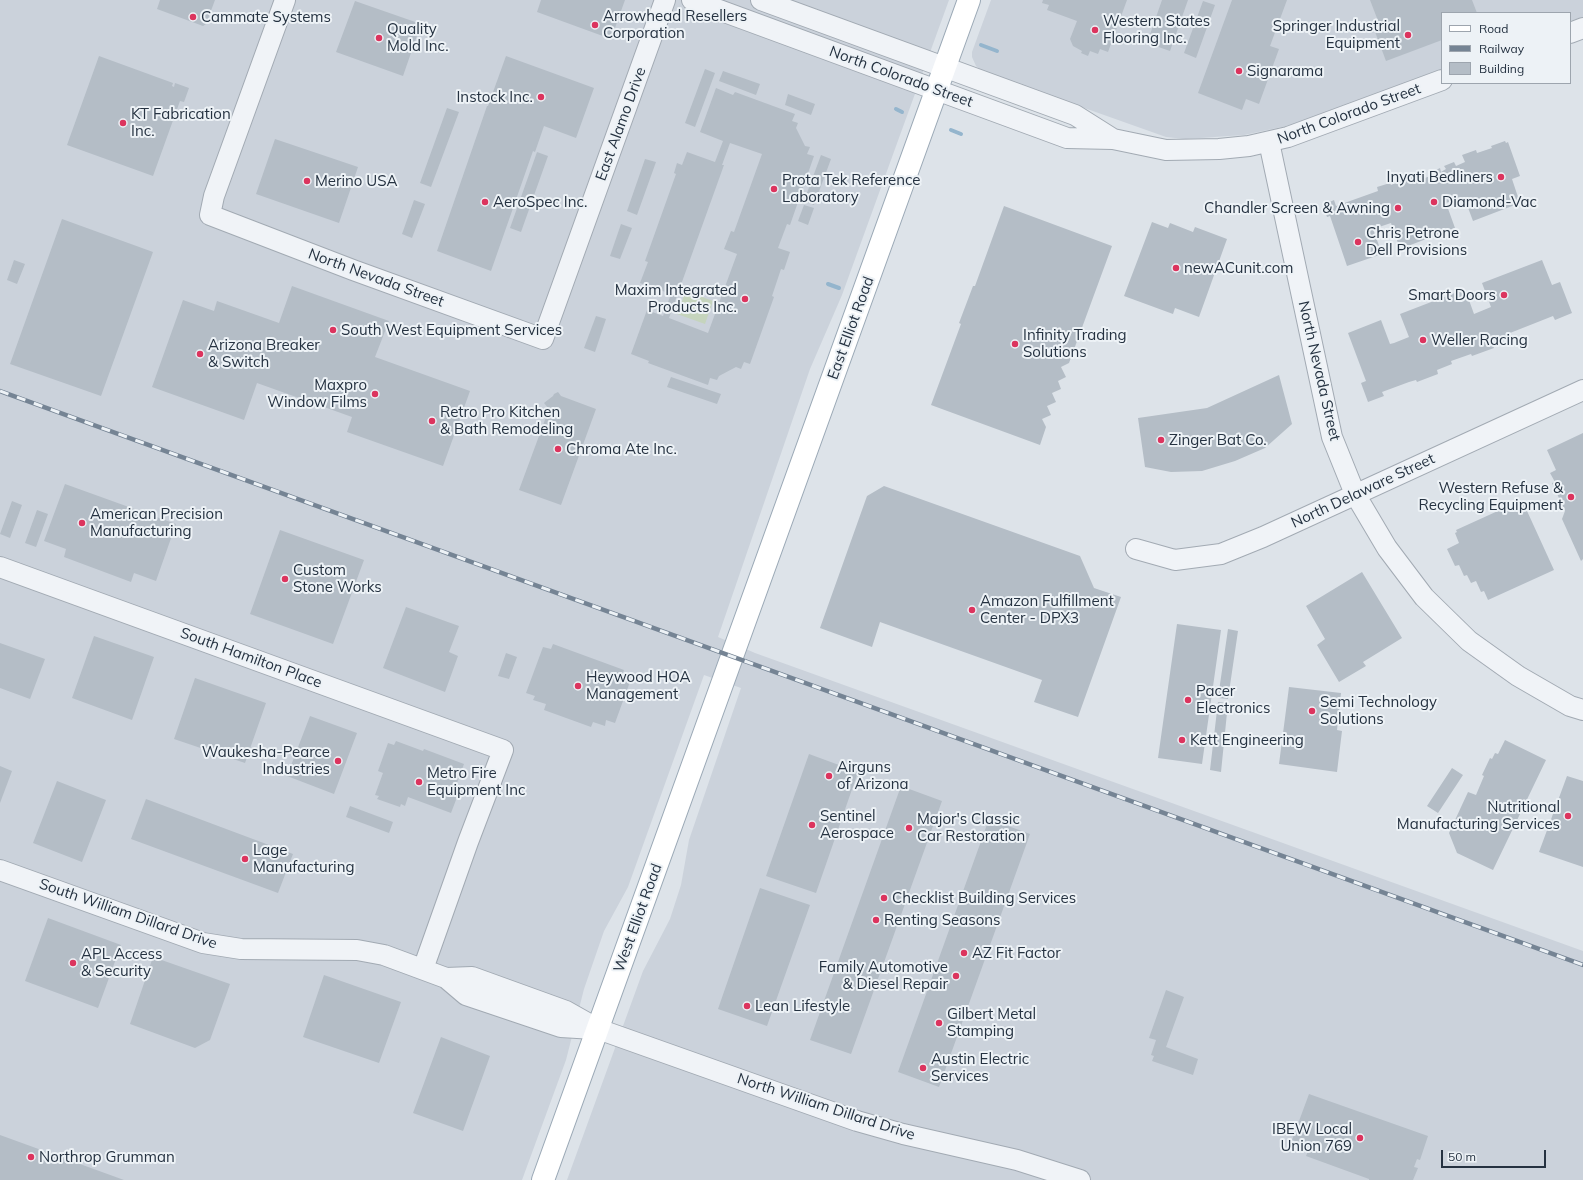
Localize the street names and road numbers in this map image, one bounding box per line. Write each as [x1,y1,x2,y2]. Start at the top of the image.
street label: North Colorado Street [827,43,975,111]
street label: East Alamo Drive [592,65,650,183]
street label: North Colorado Street [1275,80,1423,148]
street label: North Nevada Street [306,245,446,311]
street label: East Elliot Road [824,274,878,382]
street label: North Nevada Street [1294,299,1344,443]
street label: North Delaware Street [1288,450,1438,532]
street label: South Hamilton Place [178,624,324,692]
street label: West Elliot Road [610,861,666,975]
street label: South William Dillard Drive [37,875,219,953]
street label: North William Dillard Drive [735,1070,917,1144]

